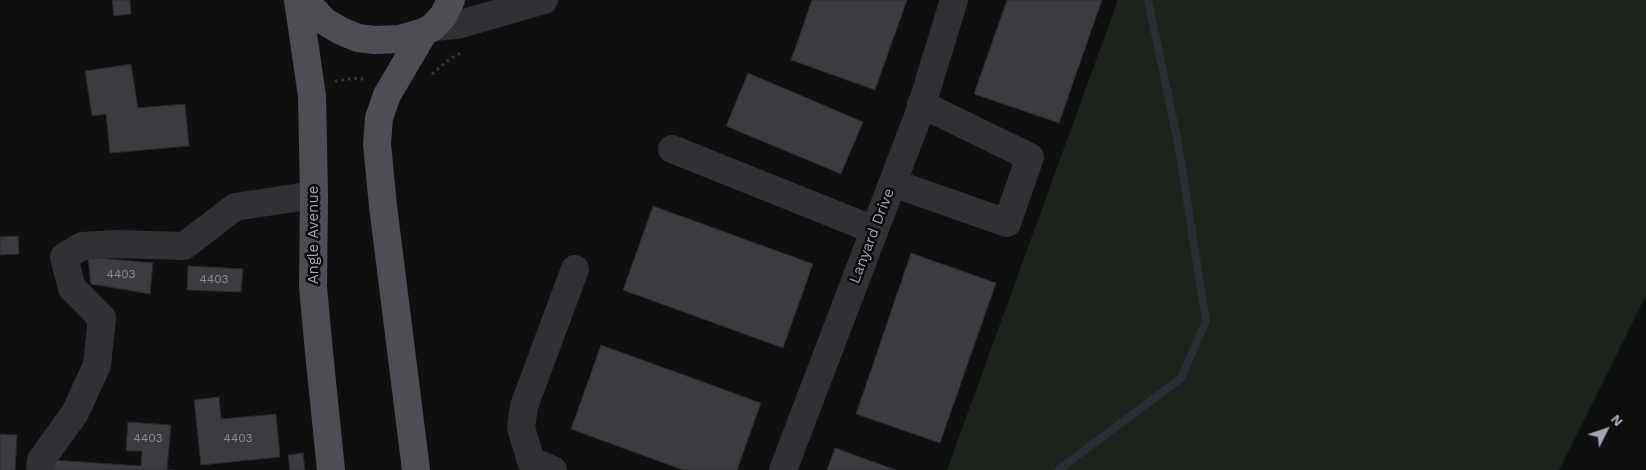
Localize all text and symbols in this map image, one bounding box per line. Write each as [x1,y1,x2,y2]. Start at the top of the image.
street label: Angle Avenue [305,186,323,284]
street label: Lanyard Drive [846,186,898,286]
house number: 4403 [107,267,135,281]
house number: 4403 [200,272,228,286]
north arrow [1581,405,1631,455]
text: N [1608,411,1627,429]
house number: 4403 [134,431,162,445]
house number: 4403 [224,431,252,445]

